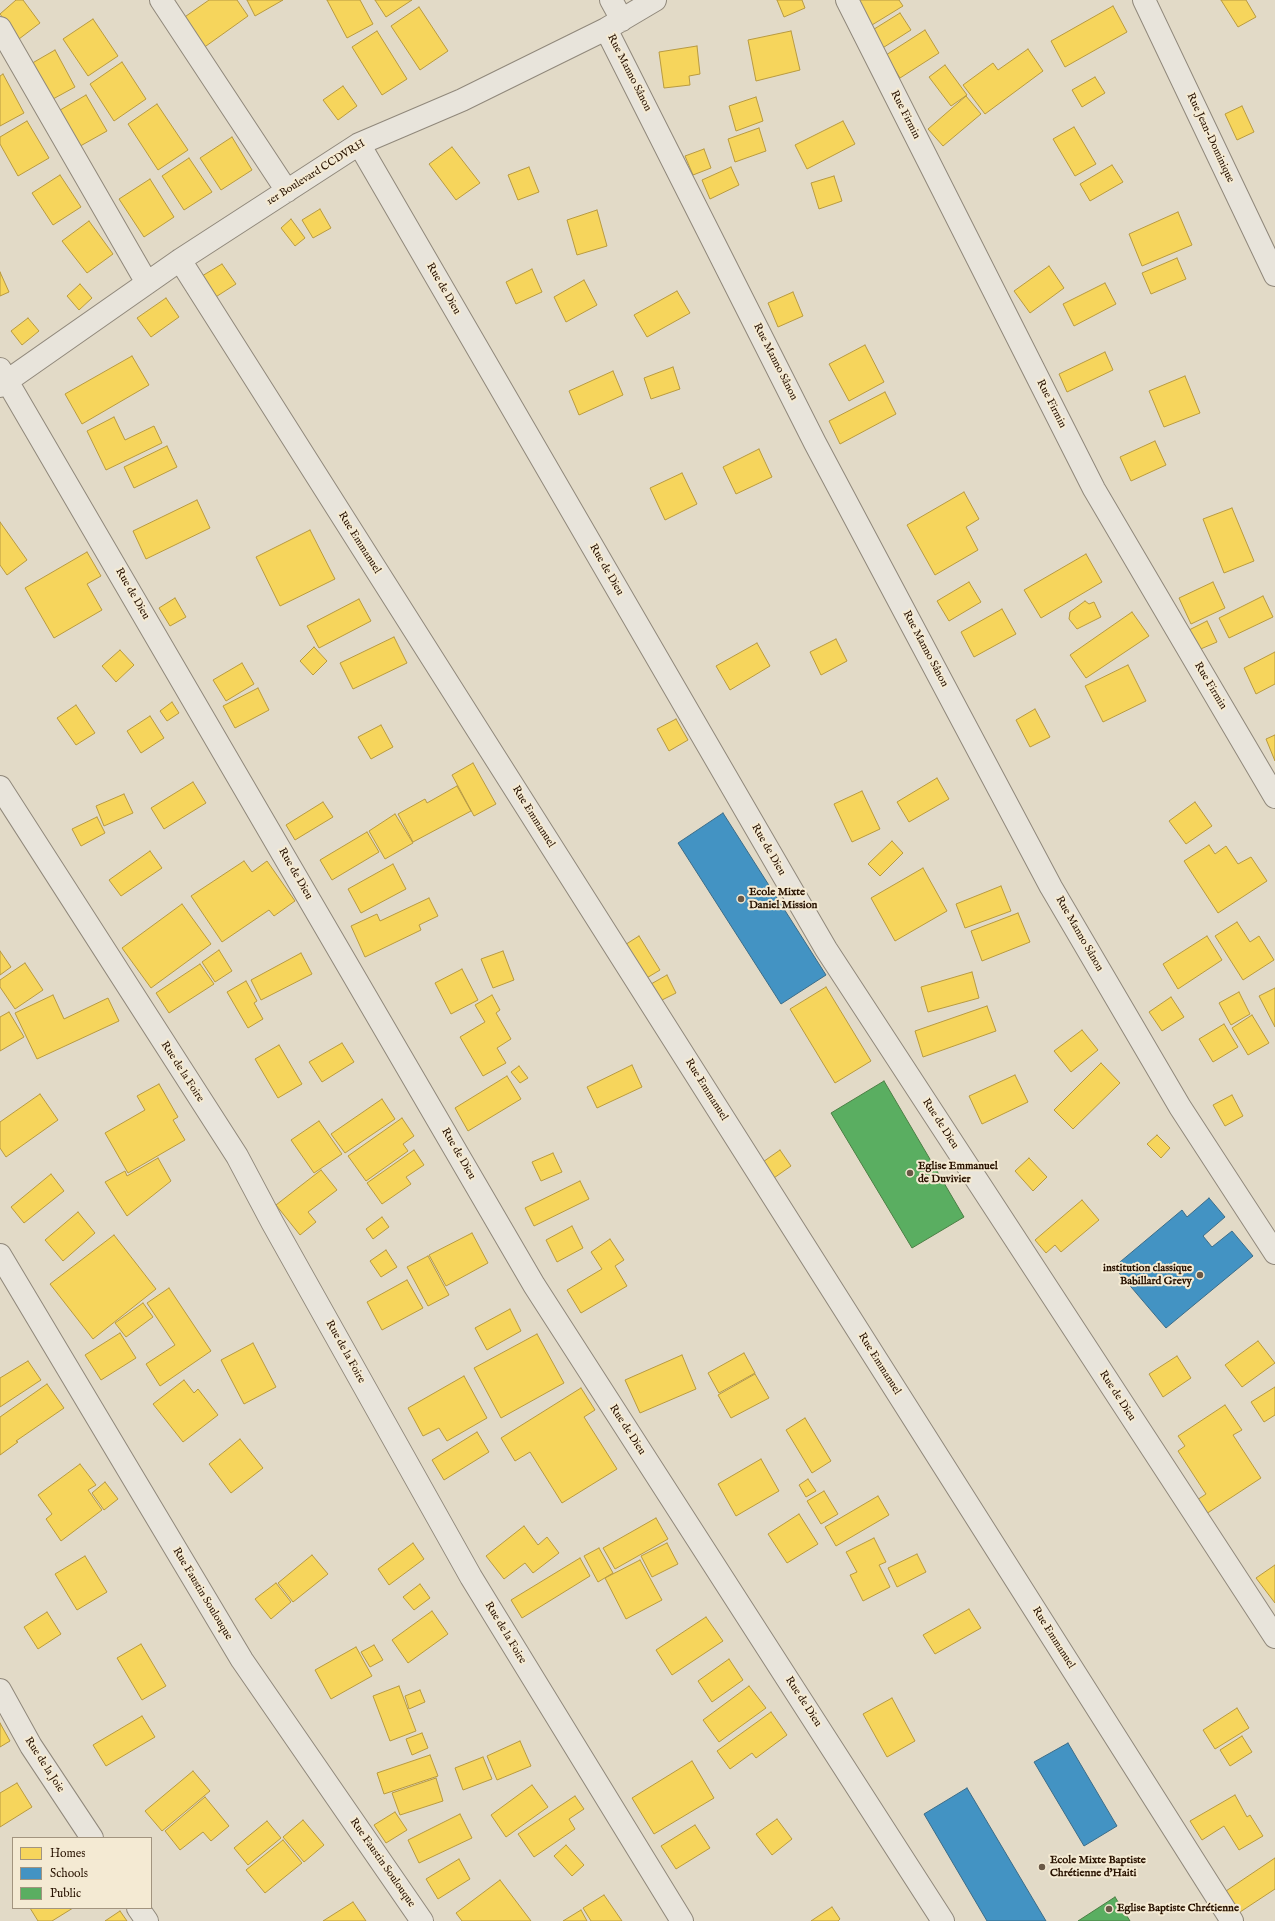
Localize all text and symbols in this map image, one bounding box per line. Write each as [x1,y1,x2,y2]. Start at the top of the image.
street label: Rue Manno Sânon [604,32,654,114]
street label: Rue Firmin [887,89,923,141]
street label: Rue Jean-Dominique [1183,91,1237,185]
street label: 1er Boulevard CCDVRH [264,137,368,209]
street label: Rue de Dieu [423,261,463,317]
street label: Rue Manno Sânon [750,321,800,403]
street label: Rue Firmin [1033,378,1069,430]
street label: Rue Emmanuel [335,510,383,576]
street label: Rue de Dieu [586,542,626,598]
street label: Rue de Dieu [112,566,152,622]
street label: Rue Manno Sânon [899,609,951,689]
street label: Rue Firmin [1191,660,1229,712]
street label: Rue Emmanuel [509,784,557,850]
street label: Rue de Dieu [748,822,788,878]
street label: Rue de Dieu [275,846,315,902]
place label: Ecole Mixte Daniel Mission [749,886,817,912]
marker: Ecole Mixte Daniel Mission [736,894,746,904]
street label: Rue Manno Sânon [1052,894,1106,974]
street label: Rue de la Foire [157,1039,207,1105]
street label: Rue Emmanuel [682,1057,730,1123]
street label: Rue de Dieu [919,1096,961,1152]
street label: Rue de Dieu [438,1126,478,1182]
place label: Eglise Emmanuel de Duvivier [918,1160,998,1186]
marker: Eglise Emmanuel de Duvivier [905,1168,915,1178]
place label: institution classique Babillard Grevy [1103,1262,1192,1288]
marker: institution classique Babillard Grevy [1195,1270,1205,1280]
street label: Rue de la Foire [322,1318,368,1386]
street label: Rue Emmanuel [855,1331,903,1397]
street label: Rue de Dieu [1096,1368,1138,1424]
street label: Rue de Dieu [606,1402,648,1458]
street label: Rue Faustin Soulouque [169,1545,235,1643]
street label: Rue de la Foire [481,1600,529,1666]
street label: Rue Emmanuel [1029,1605,1077,1671]
street label: Rue de Dieu [782,1674,824,1730]
street label: Rue de la Joie [21,1735,67,1795]
street label: Rue Faustin Soulouque [346,1816,418,1910]
legend [12,1837,152,1909]
text: Homes [50,1846,86,1861]
place label: Ecole Mixte Baptiste Chrétienne d'Haiti [1050,1854,1146,1880]
marker: Ecole Mixte Baptiste Chrétienne d'Haiti [1037,1862,1047,1872]
text: Schools [50,1866,88,1881]
text: Public [50,1886,81,1901]
place label: Eglise Baptiste Chrétienne [1117,1902,1239,1916]
marker: Eglise Baptiste Chrétienne [1104,1904,1114,1914]

